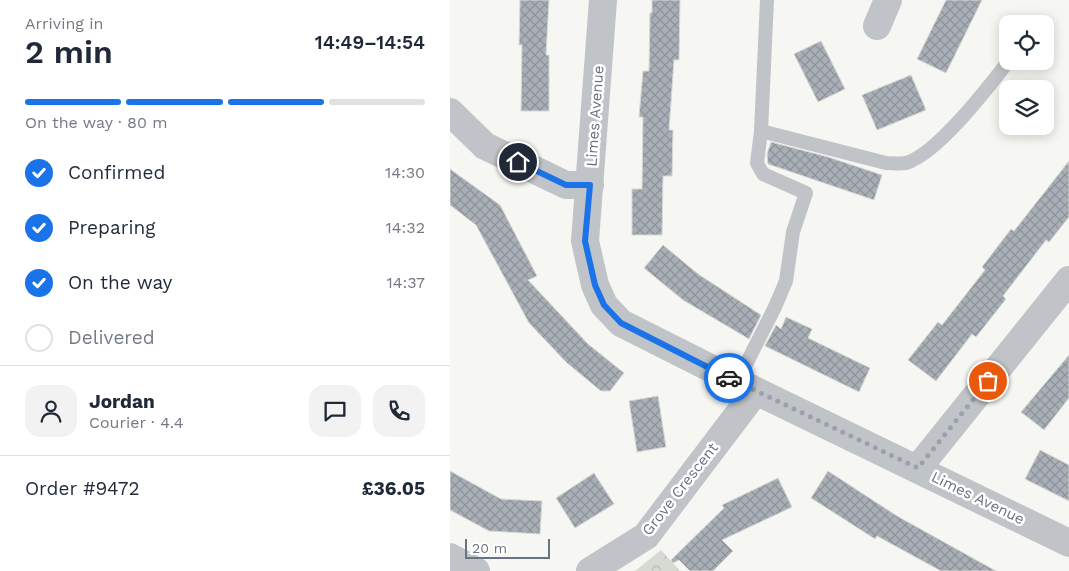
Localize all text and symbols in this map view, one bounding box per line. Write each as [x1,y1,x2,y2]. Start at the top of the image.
text: Arriving in [25,14,103,33]
map controls [999,15,1054,135]
button: locate [999,15,1054,70]
text: 14:49–14:54 [315,31,425,54]
text: 2 min [25,33,113,71]
street label: Limes Avenue [582,65,608,167]
button: layers [999,80,1054,135]
text: On the way · 80 m [25,113,168,132]
pin [497,141,539,183]
icon: home [504,148,532,176]
icon: check [25,159,53,187]
text: Confirmed [68,161,165,184]
text: 14:30 [385,163,425,182]
icon: check [25,214,53,242]
text: Preparing [68,216,155,239]
text: 14:32 [386,218,425,237]
icon: check [25,269,53,297]
text: On the way [68,271,172,294]
text: 14:37 [387,273,425,292]
text: Delivered [68,326,155,349]
courier [704,353,754,403]
pin [967,360,1009,402]
icon: car [715,364,743,392]
icon: bag [974,367,1002,395]
button: person [25,385,77,437]
button: chat [309,385,361,437]
button: phone [373,385,425,437]
text: Jordan [89,390,155,413]
text: Courier · 4.4 [89,413,184,432]
street label: Grove Crescent [638,439,722,539]
street label: Limes Avenue [928,468,1028,528]
text: Order #9472 [25,477,140,500]
text: £36.05 [362,477,425,500]
scale bar [465,536,550,559]
text: 20 m [472,540,507,556]

